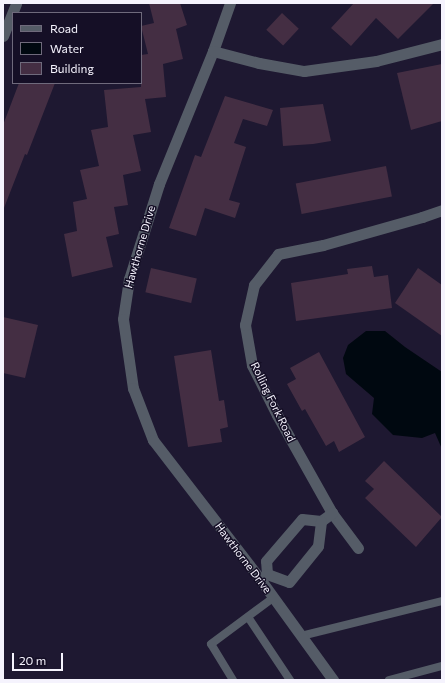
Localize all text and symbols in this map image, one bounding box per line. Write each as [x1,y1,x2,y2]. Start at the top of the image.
legend [12,12,142,84]
text: Road [50,21,78,35]
text: Water [50,41,84,55]
text: Building [50,61,94,75]
street label: Hawthorne Drive [122,204,158,290]
street label: Rolling Fork Road [248,360,298,444]
street label: Hawthorne Drive [212,520,274,596]
scale bar [14,645,65,671]
text: 20 m [19,653,46,667]

